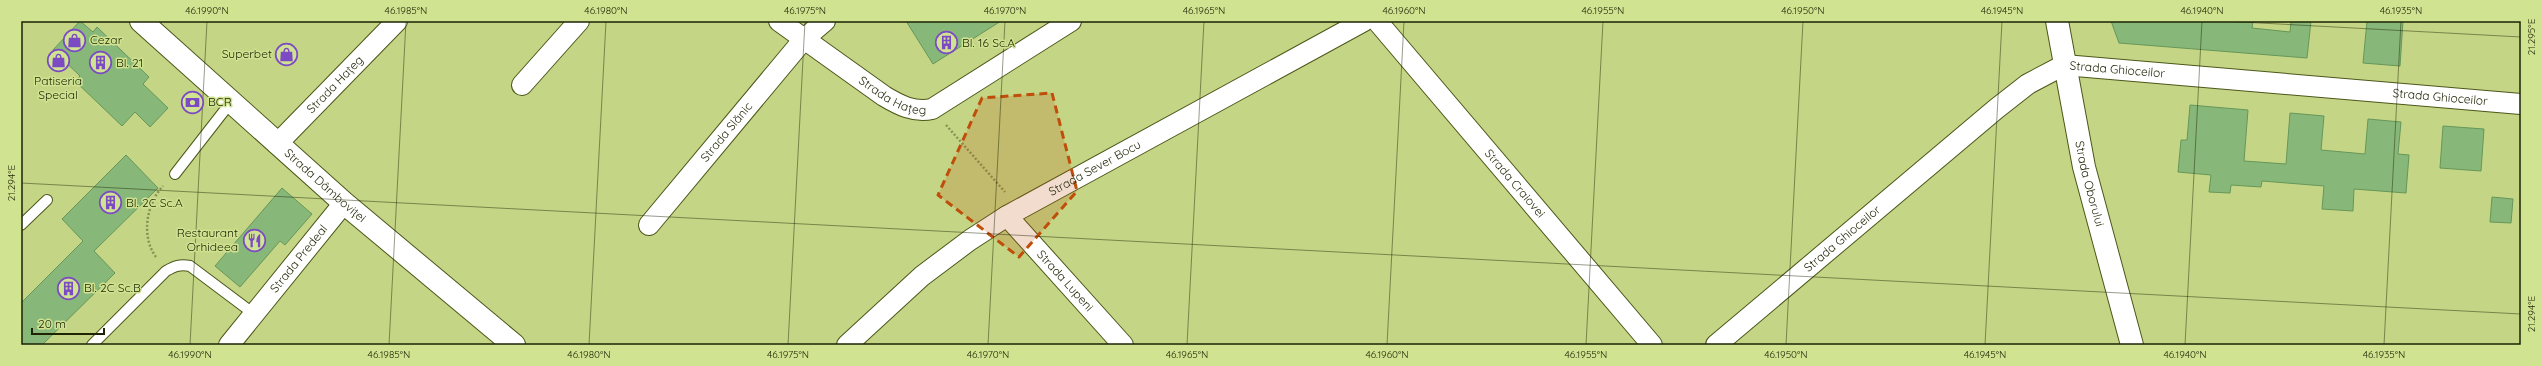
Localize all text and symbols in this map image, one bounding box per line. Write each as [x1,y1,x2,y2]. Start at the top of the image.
text: 46.1990°N [185,4,229,17]
text: 46.1985°N [385,4,427,17]
text: 46.1980°N [584,4,628,17]
text: 46.1975°N [784,4,826,17]
text: 46.1970°N [984,4,1026,17]
text: 46.1965°N [1183,4,1225,17]
text: 46.1960°N [1382,4,1426,17]
text: 46.1955°N [1582,4,1624,17]
text: 46.1950°N [1781,4,1825,17]
text: 46.1945°N [1981,4,2023,17]
text: 46.1940°N [2180,4,2224,17]
text: 46.1935°N [2380,4,2422,17]
text: 21.295°E [2525,18,2538,55]
shop icon: Cezar [62,27,88,53]
building icon: Bl. 16 Sc.A [933,30,959,56]
place label: Cezar [90,32,123,47]
place label: Bl. 16 Sc.A [962,35,1015,50]
shop icon: Superbet [274,41,300,67]
place label: Superbet [222,46,272,61]
shop icon: Patiseria Special [45,47,71,73]
building icon: Bl. 21 [87,50,113,76]
street label: Strada Hațeg [303,52,366,116]
place label: Bl. 21 [116,55,143,70]
street label: Strada Ghioceilor [2069,58,2166,81]
street label: Strada Hațeg [856,72,926,117]
place label: Patiseria Special [34,73,82,102]
street label: Strada Ghioceilor [2392,85,2489,108]
bank icon: BCR [179,89,205,115]
place label: BCR [208,94,232,109]
street label: Strada Slănic [697,99,755,165]
street label: Strada Sever Bocu [1046,136,1143,199]
street label: Strada Oborului [2072,140,2108,228]
street label: Strada Dâmboviței [281,145,369,225]
street label: Strada Craiovei [1482,146,1549,221]
text: 21.294°E [5,164,18,201]
building icon: Bl. 2C Sc.A [97,190,123,216]
place label: Bl. 2C Sc.A [126,195,183,210]
street label: Strada Ghioceilor [1800,202,1883,275]
street label: Strada Predeal [267,221,330,295]
place label: Restaurant Orhideea [177,225,238,254]
restaurant icon: Restaurant Orhideea [241,227,267,253]
street label: Strada Lupeni [1034,247,1097,314]
building icon: Bl. 2C Sc.B [55,275,81,301]
place label: Bl. 2C Sc.B [84,280,141,295]
text: 21.294°E [2525,295,2538,332]
scale bar [32,310,104,336]
text: 20 m [38,316,66,331]
text: 46.1990°N [168,348,212,361]
text: 46.1985°N [368,348,410,361]
text: 46.1980°N [567,348,611,361]
text: 46.1975°N [767,348,809,361]
text: 46.1970°N [967,348,1009,361]
text: 46.1965°N [1166,348,1208,361]
text: 46.1960°N [1365,348,1409,361]
text: 46.1955°N [1565,348,1607,361]
text: 46.1950°N [1764,348,1808,361]
text: 46.1945°N [1964,348,2006,361]
text: 46.1940°N [2163,348,2207,361]
text: 46.1935°N [2363,348,2405,361]

